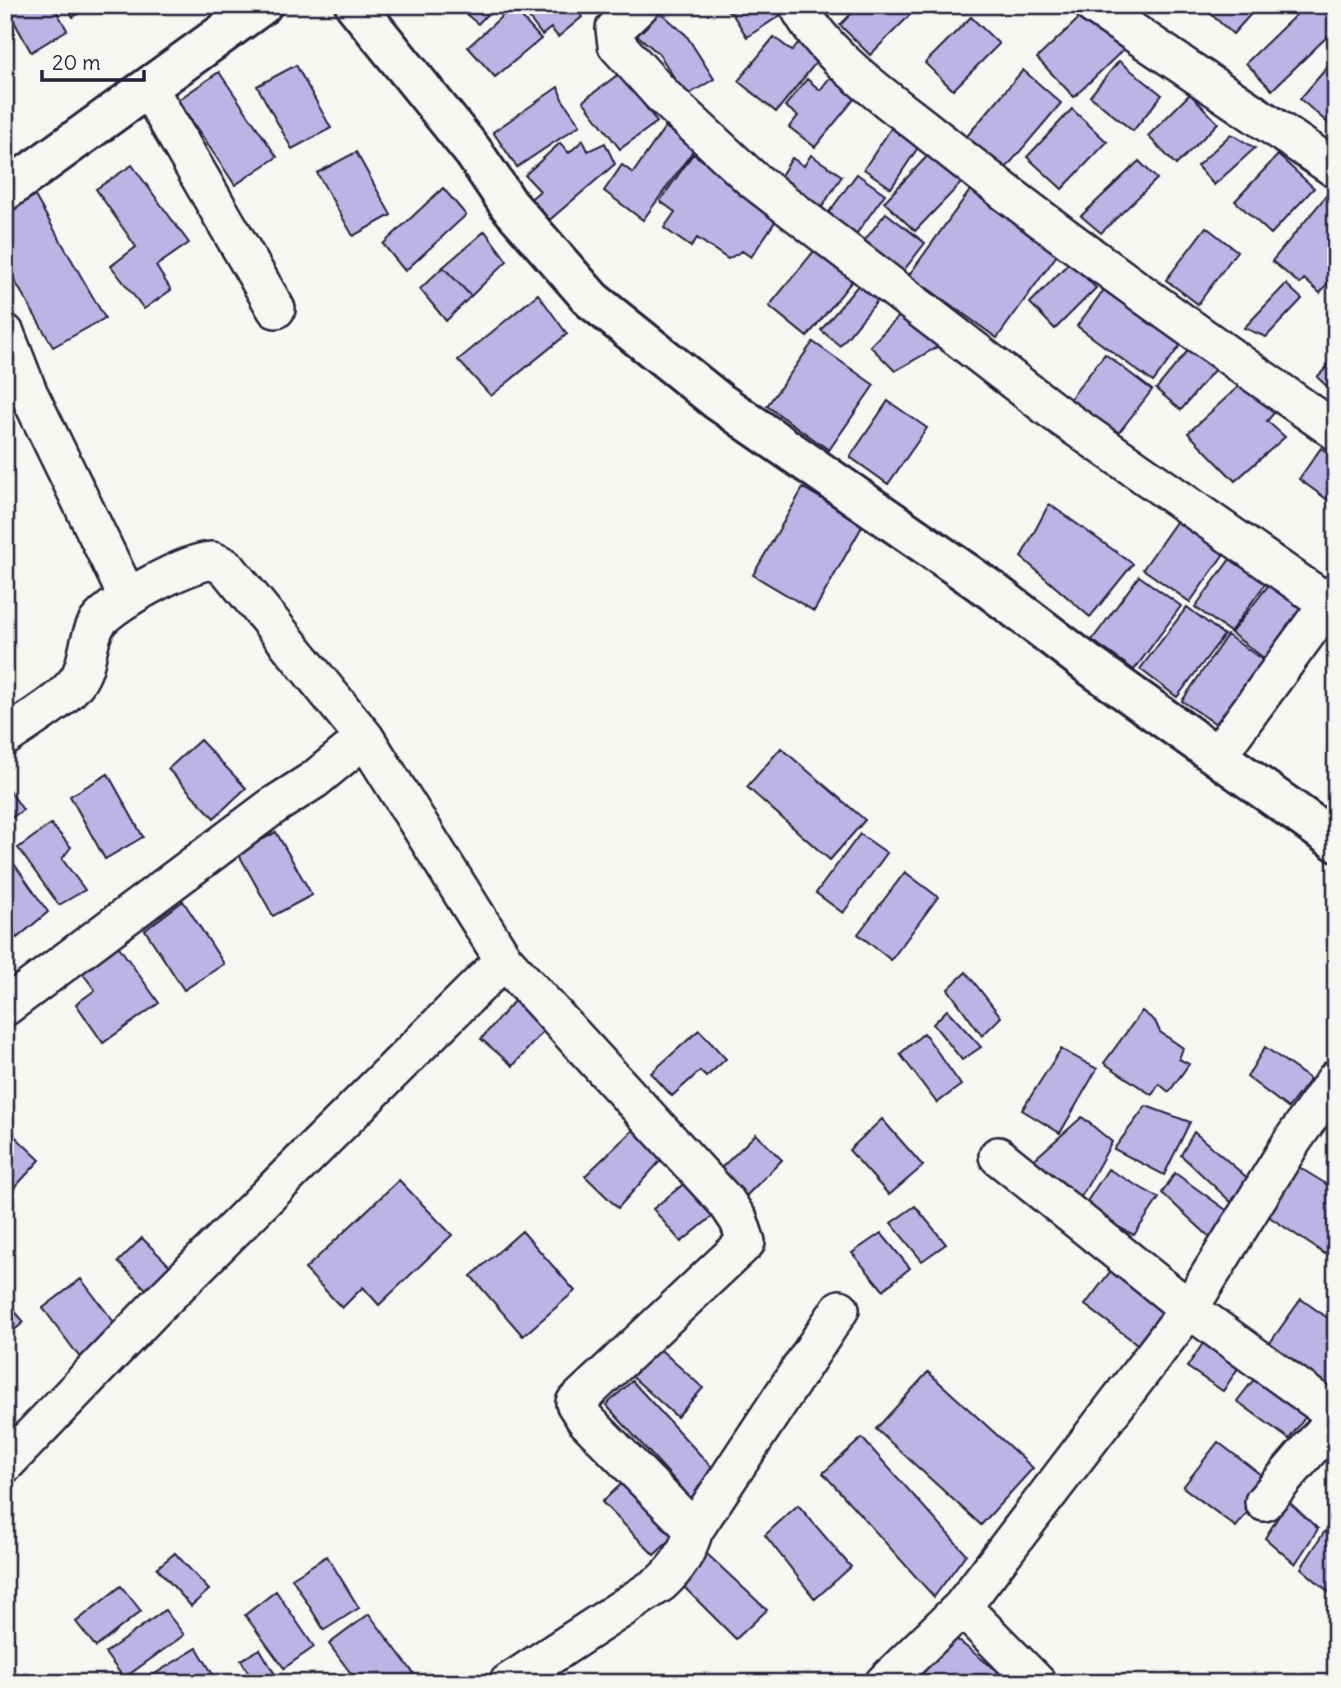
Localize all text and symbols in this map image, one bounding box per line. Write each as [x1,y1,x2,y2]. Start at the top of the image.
scale bar [42,38,144,82]
text: 20 m [52,49,101,76]

